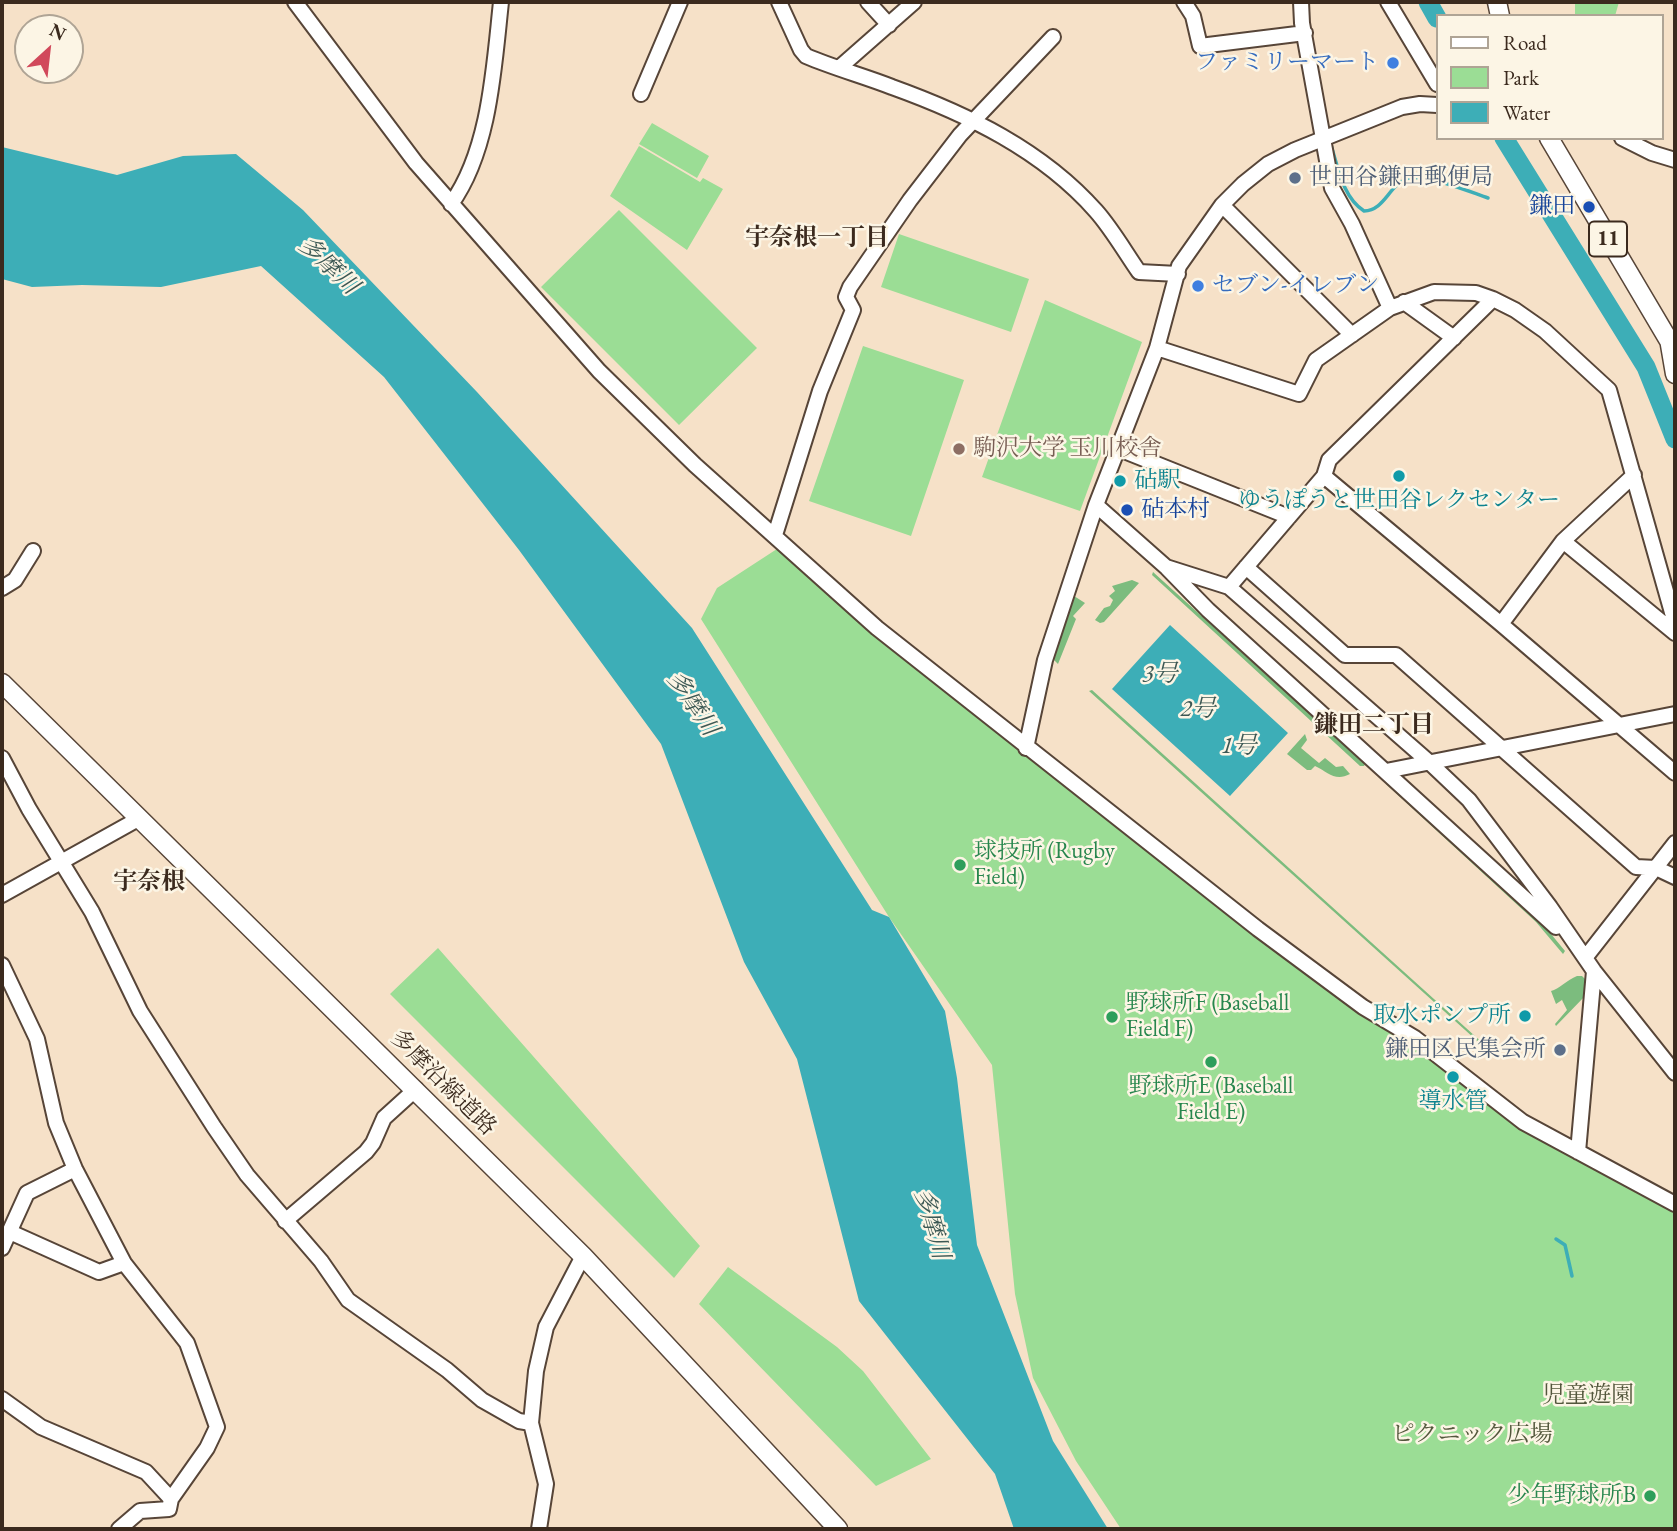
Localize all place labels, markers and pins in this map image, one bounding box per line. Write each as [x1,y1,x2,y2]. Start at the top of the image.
place label: ファミリーマート [1195,49,1379,77]
marker: ファミリーマート [1385,55,1401,71]
place label: 世田谷鎌田郵便局 [1309,164,1493,192]
marker: 世田谷鎌田郵便局 [1287,170,1303,186]
place label: 鎌田 [1529,193,1575,221]
marker: 鎌田 [1581,199,1597,215]
place label: セブン-イレブン [1212,272,1379,300]
marker: セブン-イレブン [1190,278,1206,294]
place label: 駒沢大学 玉川校舎 [973,435,1162,463]
marker: 駒沢大学 玉川校舎 [951,441,967,457]
place label: 砧駅 [1134,467,1180,495]
marker: ゆうぽうと世田谷レクセンター [1391,468,1407,484]
marker: 砧駅 [1112,473,1128,489]
place label: ゆうぽうと世田谷レクセンター [1238,487,1560,515]
place label: 砧本村 [1141,496,1210,524]
marker: 砧本村 [1119,502,1135,518]
place label: 球技所 (Rugby Field) [974,838,1115,892]
marker: 球技所 (Rugby Field) [952,857,968,873]
place label: 野球所F (Baseball Field F) [1126,990,1289,1044]
place label: 取水ポンプ所 [1373,1002,1511,1030]
marker: 取水ポンプ所 [1517,1008,1533,1024]
marker: 野球所F (Baseball Field F) [1104,1009,1120,1025]
place label: 鎌田区民集会所 [1385,1036,1546,1064]
marker: 鎌田区民集会所 [1552,1042,1568,1058]
marker: 野球所E (Baseball Field E) [1203,1054,1219,1070]
marker: 導水管 [1445,1069,1461,1085]
place label: 野球所E (Baseball Field E) [1129,1073,1293,1127]
place label: 導水管 [1419,1088,1487,1116]
place label: 少年野球所B [1507,1482,1636,1510]
marker: 少年野球所B [1642,1488,1658,1504]

